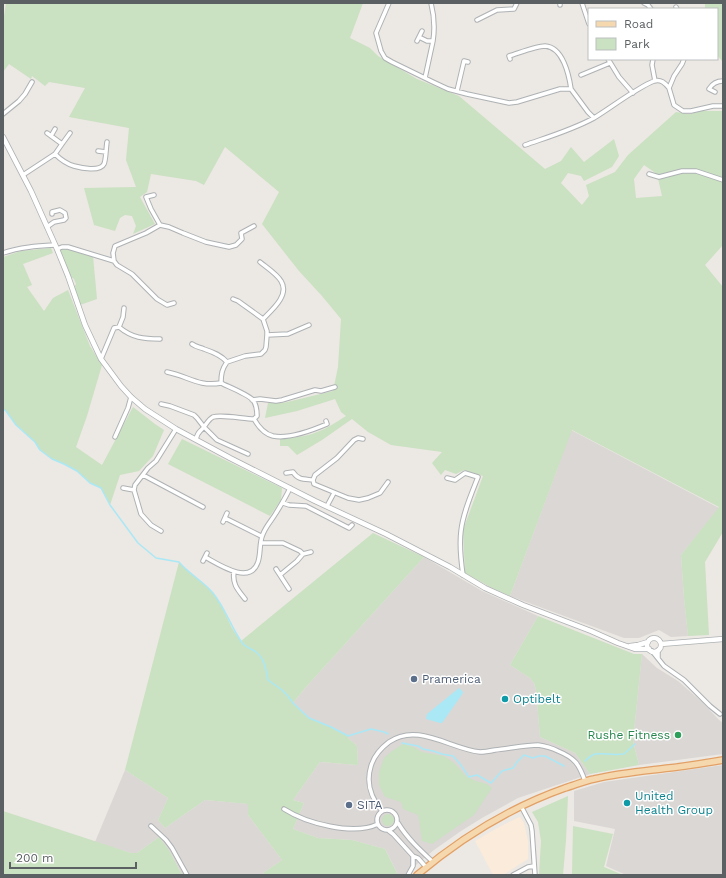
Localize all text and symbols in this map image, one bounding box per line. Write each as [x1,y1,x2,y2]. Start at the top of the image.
legend [588,8,718,60]
text: Road [624,17,653,31]
text: Park [624,37,650,51]
place label: Pramerica [422,672,481,686]
marker: Pramerica [409,674,419,684]
place label: Optibelt [513,692,560,706]
marker: Optibelt [500,694,510,704]
place label: Rushe Fitness [587,728,670,742]
marker: Rushe Fitness [673,730,683,740]
place label: United Health Group [635,789,713,817]
place label: SITA [357,798,382,812]
marker: United Health Group [622,798,632,808]
marker: SITA [344,800,354,810]
scale bar [10,844,136,870]
text: 200 m [16,851,53,865]

